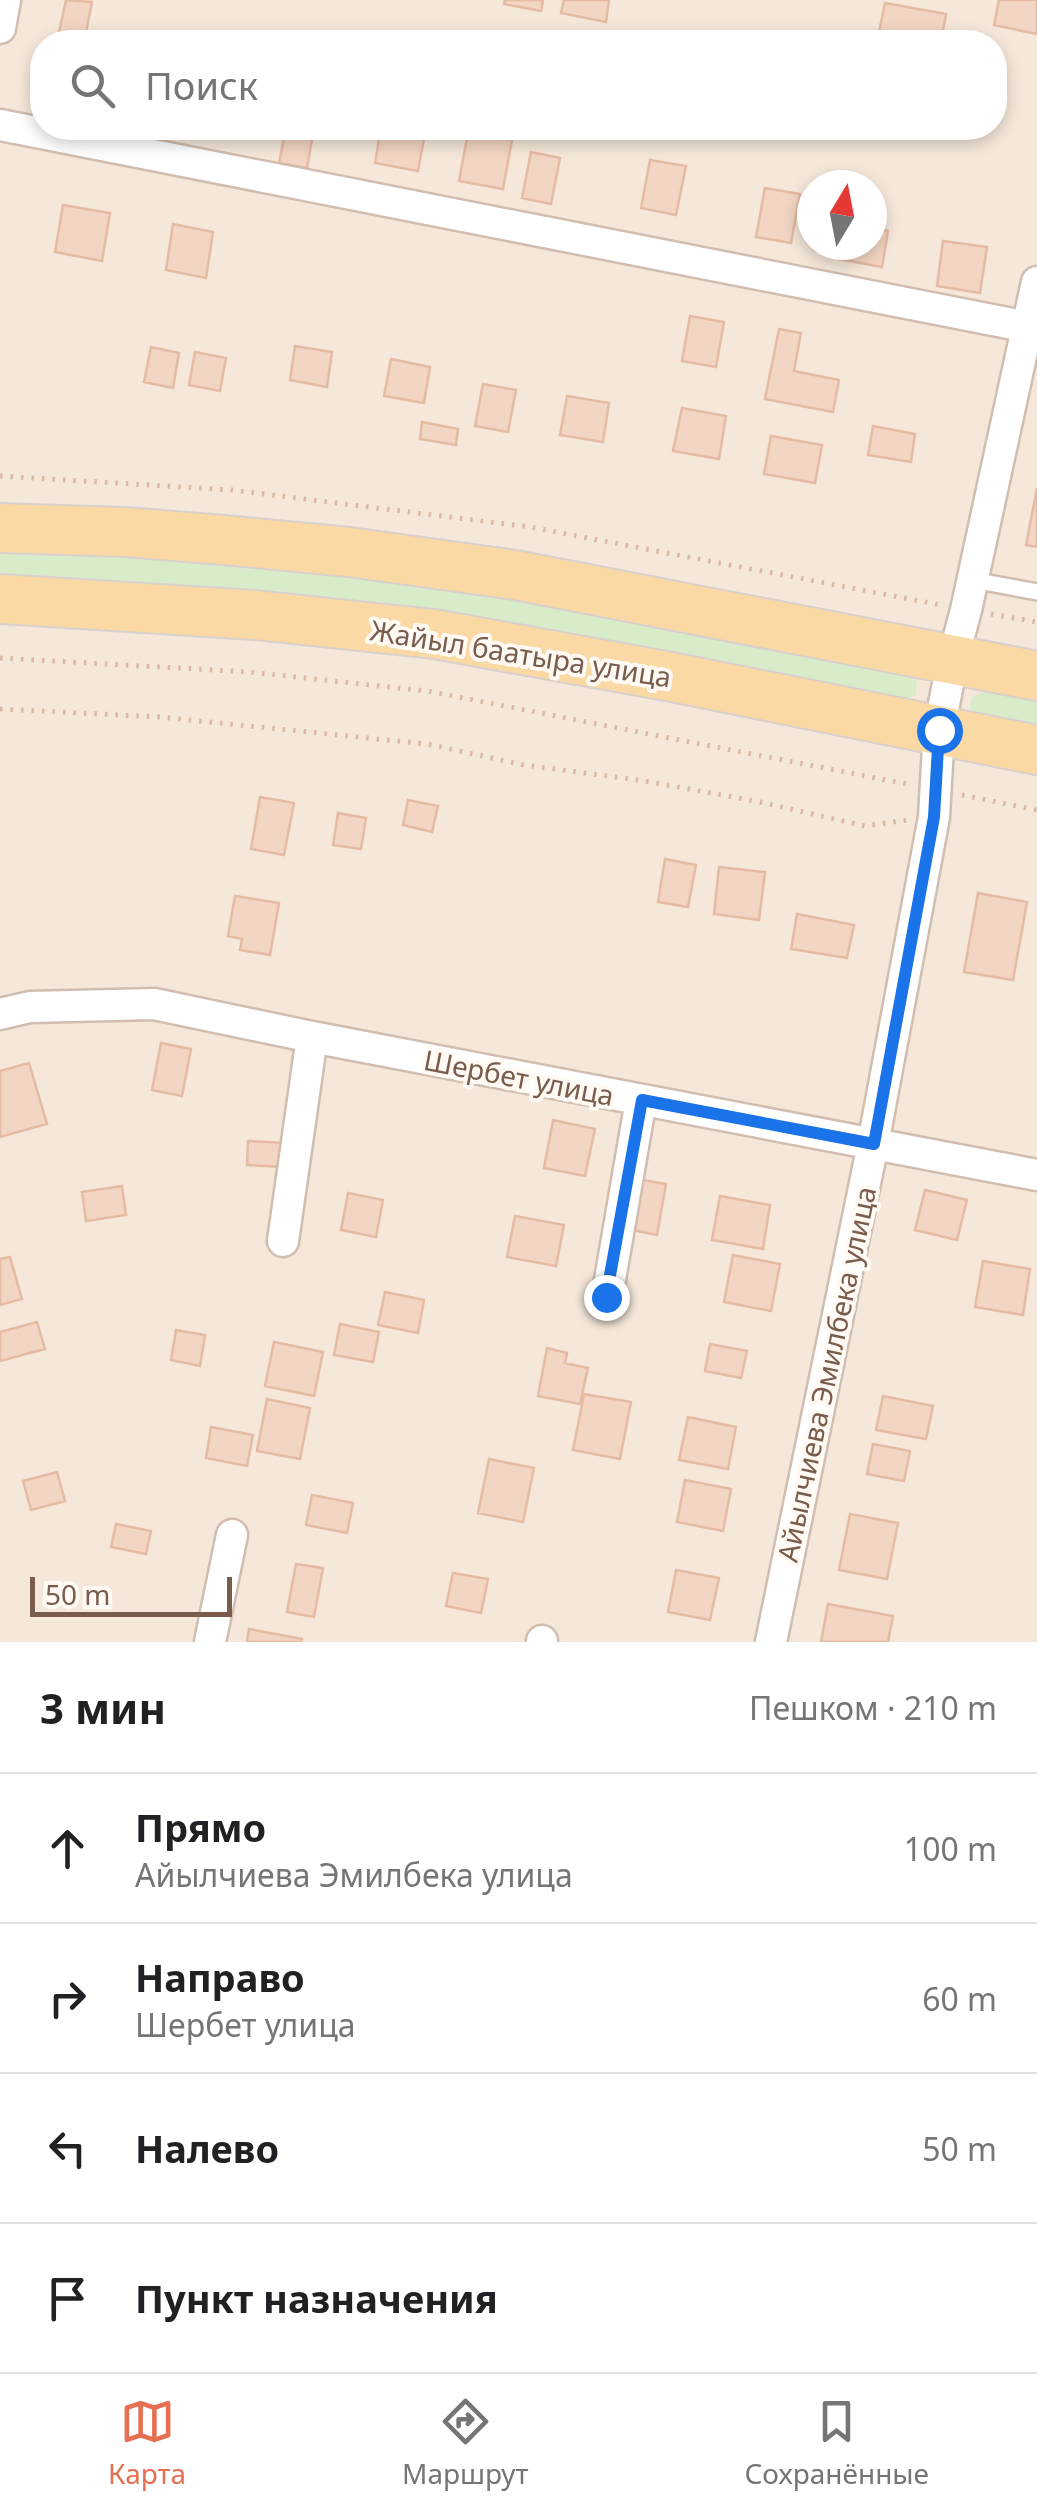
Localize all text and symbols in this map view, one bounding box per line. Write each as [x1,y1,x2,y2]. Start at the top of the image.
search box [30,30,1007,140]
icon: search [65,58,120,113]
text: Поиск [145,59,258,111]
north arrow [797,170,887,260]
street label: Жайыл баатыра улица [368,610,674,696]
route start [917,708,963,754]
street label: Шербет улица [421,1040,617,1114]
street label: Айылчиева Эмилбека улица [768,1183,884,1565]
route end [584,1275,630,1321]
scale bar [30,1572,232,1616]
text: 50 m [45,1575,111,1613]
text: 3 мин [40,1679,166,1736]
text: Пешком · 210 m [749,1686,997,1729]
text: Прямо [135,1801,266,1853]
icon: ahead [40,1821,95,1876]
text: 100 m [904,1827,997,1870]
text: Айылчиева Эмилбека улица [135,1853,573,1896]
text: Направо [135,1951,305,2003]
icon: right [40,1971,95,2026]
text: 60 m [922,1977,997,2020]
text: Шербет улица [135,2003,356,2046]
icon: left [40,2121,95,2176]
text: Налево [135,2122,279,2174]
text: 50 m [922,2127,997,2170]
icon: arrive [40,2271,95,2326]
text: Пункт назначения [135,2272,498,2324]
tab: Карта [108,2394,186,2492]
tab: Маршрут [402,2394,529,2492]
tab: Сохранённые [744,2394,929,2492]

